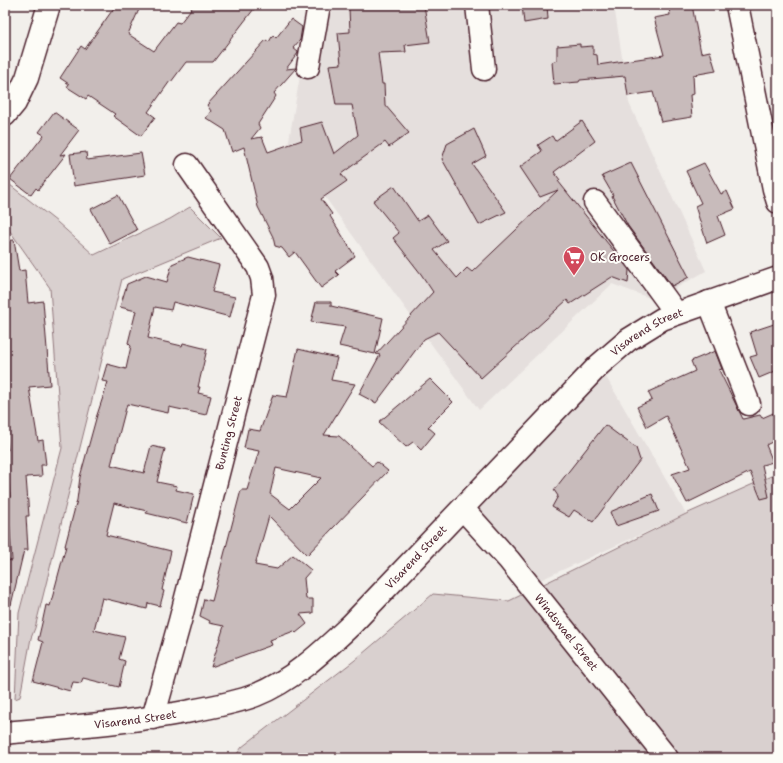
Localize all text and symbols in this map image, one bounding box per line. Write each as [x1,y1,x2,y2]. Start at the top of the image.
supermarket icon: OK Grocers [561,244,587,277]
place label: OK Grocers [590,250,650,265]
street label: Visarend Street [607,305,685,360]
street label: Bunting Street [212,394,246,472]
street label: Visarend Street [382,522,450,593]
street label: Windswael Street [531,591,602,674]
street label: Visarend Street [93,707,178,732]

